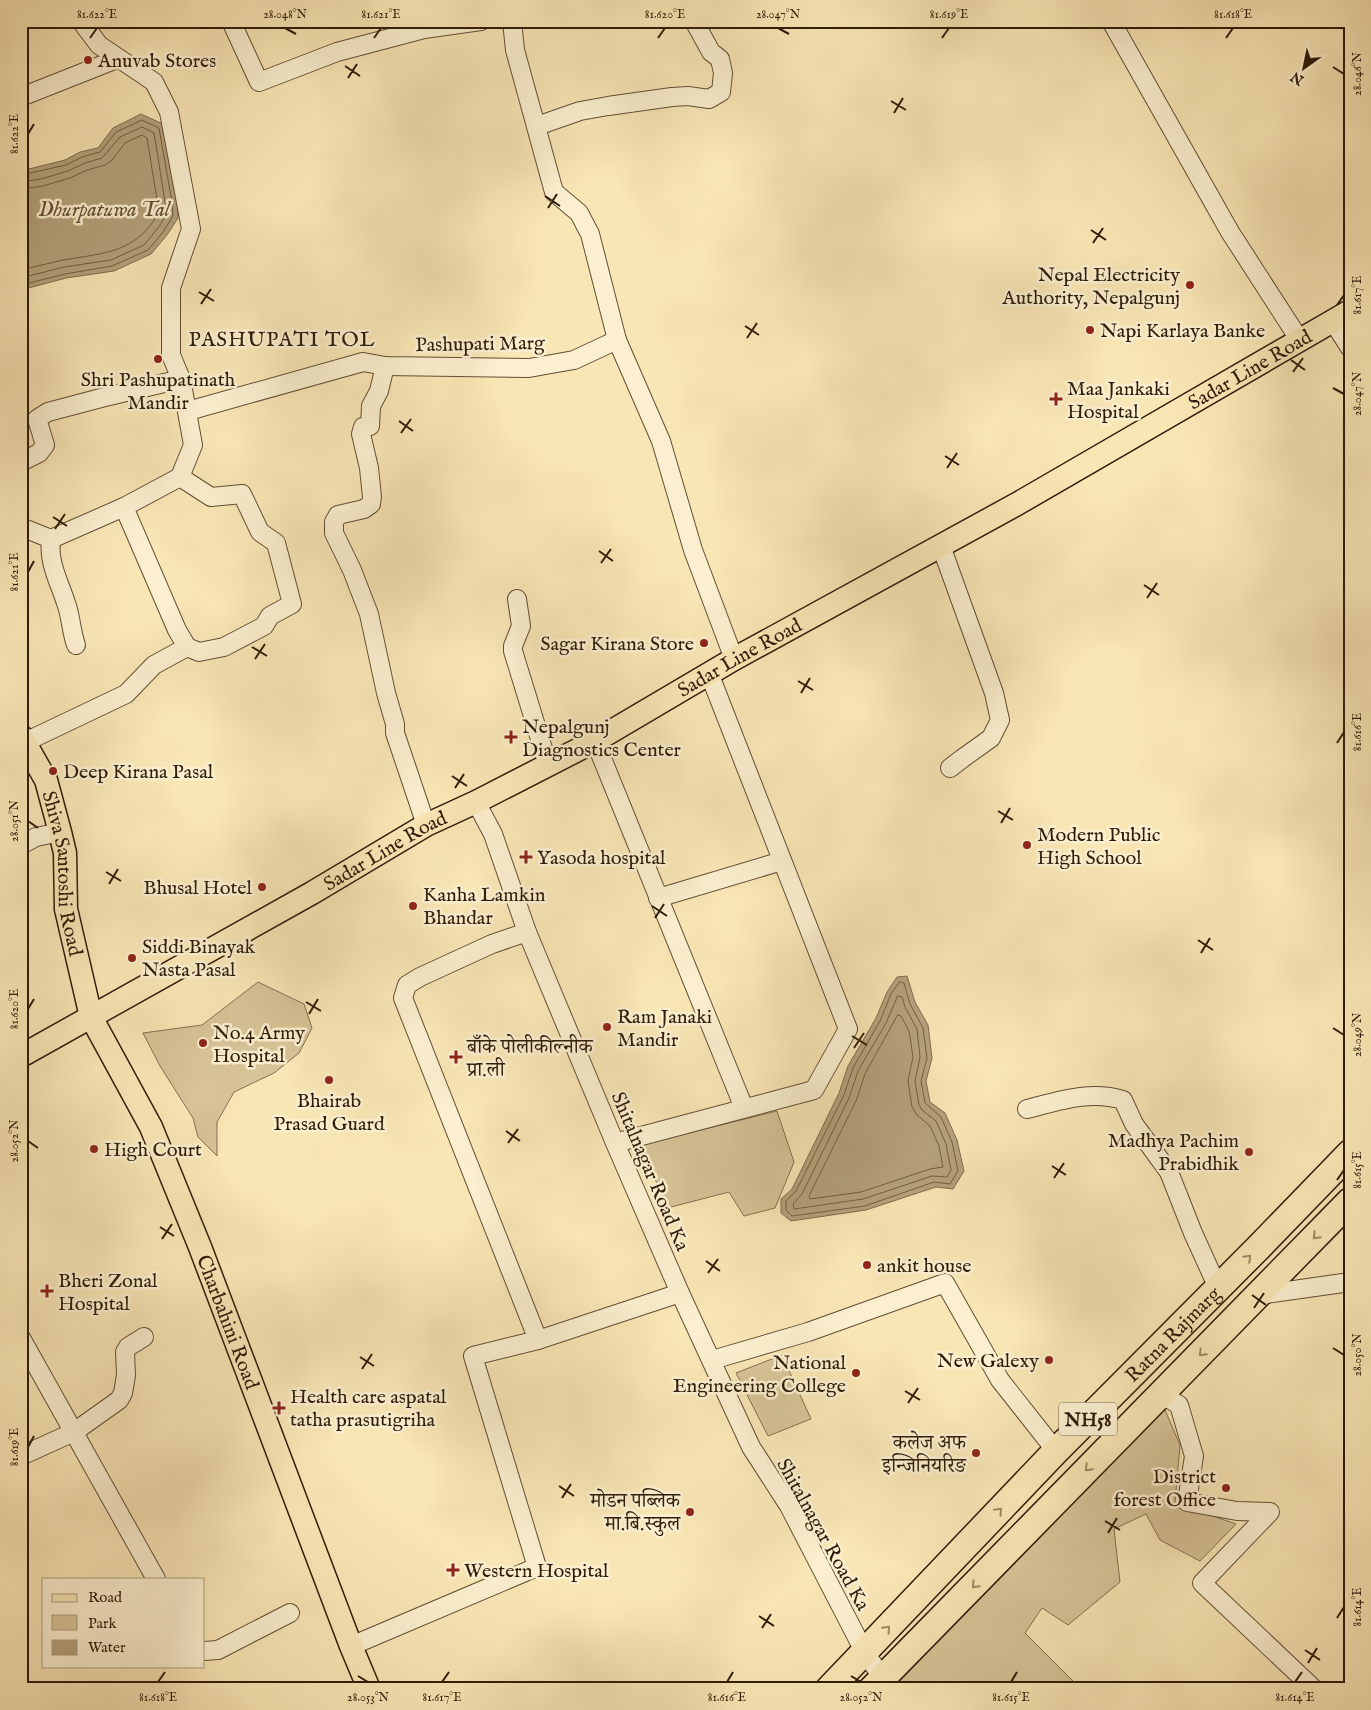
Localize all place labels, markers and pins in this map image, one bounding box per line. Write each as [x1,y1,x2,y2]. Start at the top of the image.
place label: Anuvab Stores [97,49,216,74]
marker: Anuvab Stores [82,54,94,66]
place label: Nepal Electricity Authority, Nepalgunj [1001,263,1180,311]
marker: Nepal Electricity Authority, Nepalgunj [1184,279,1196,291]
place label: Napi Karlaya Banke [1100,319,1265,344]
marker: Napi Karlaya Banke [1084,324,1096,336]
marker: Shri Pashupatinath Mandir [152,353,164,365]
place label: Shri Pashupatinath Mandir [81,368,236,416]
place label: Maa Jankaki Hospital [1067,377,1170,425]
marker: Maa Jankaki Hospital [1049,392,1063,406]
place label: Sagar Kirana Store [540,632,694,657]
marker: Sagar Kirana Store [698,637,710,649]
place label: Nepalgunj Diagnostics Center [522,715,682,763]
marker: Nepalgunj Diagnostics Center [504,730,518,744]
place label: Deep Kirana Pasal [63,760,214,785]
marker: Deep Kirana Pasal [47,765,59,777]
place label: Modern Public High School [1037,823,1160,871]
marker: Modern Public High School [1021,839,1033,851]
place label: Yasoda hospital [537,846,666,871]
marker: Yasoda hospital [519,850,533,864]
place label: Bhusal Hotel [143,876,253,901]
marker: Bhusal Hotel [256,881,268,893]
place label: Kanha Lamkin Bhandar [423,883,546,931]
marker: Kanha Lamkin Bhandar [407,900,419,912]
place label: Siddi Binayak Nasta Pasal [142,935,256,983]
marker: Siddi Binayak Nasta Pasal [126,952,138,964]
place label: Ram Janaki Mandir [617,1005,712,1053]
place label: No.4 Army Hospital [213,1021,305,1069]
marker: Ram Janaki Mandir [601,1021,613,1033]
place label: बाँके पोलीकील्नीक प्रा.ली [466,1034,595,1083]
marker: No.4 Army Hospital [197,1037,209,1049]
marker: बाँके पोलीकील्नीक प्रा.ली [449,1050,463,1064]
marker: Bhairab Prasad Guard [323,1074,335,1086]
place label: Bhairab Prasad Guard [273,1089,385,1137]
place label: Madhya Pachim Prabidhik [1108,1129,1239,1177]
place label: High Court [104,1138,202,1163]
marker: High Court [88,1143,100,1155]
marker: Madhya Pachim Prabidhik [1243,1146,1255,1158]
place label: ankit house [877,1254,971,1279]
marker: ankit house [861,1259,873,1271]
place label: Bheri Zonal Hospital [58,1269,158,1317]
marker: Bheri Zonal Hospital [40,1284,54,1298]
place label: New Galexy [937,1349,1039,1374]
place label: National Engineering College [673,1351,847,1399]
marker: New Galexy [1043,1354,1055,1366]
marker: National Engineering College [850,1367,862,1379]
place label: Health care aspatal tatha prasutigriha [290,1385,447,1433]
marker: Health care aspatal tatha prasutigriha [272,1401,286,1415]
place label: कलेज अफ इन्जिनियरिङ [881,1430,968,1479]
marker: कलेज अफ इन्जिनियरिङ [970,1447,982,1459]
place label: District forest Office [1113,1465,1216,1513]
marker: District forest Office [1220,1482,1232,1494]
place label: माेडन पब्लिक मा.बि.स्कुल [589,1488,682,1537]
marker: माेडन पब्लिक मा.बि.स्कुल [684,1506,696,1518]
place label: Western Hospital [464,1559,609,1584]
marker: Western Hospital [446,1563,460,1577]

